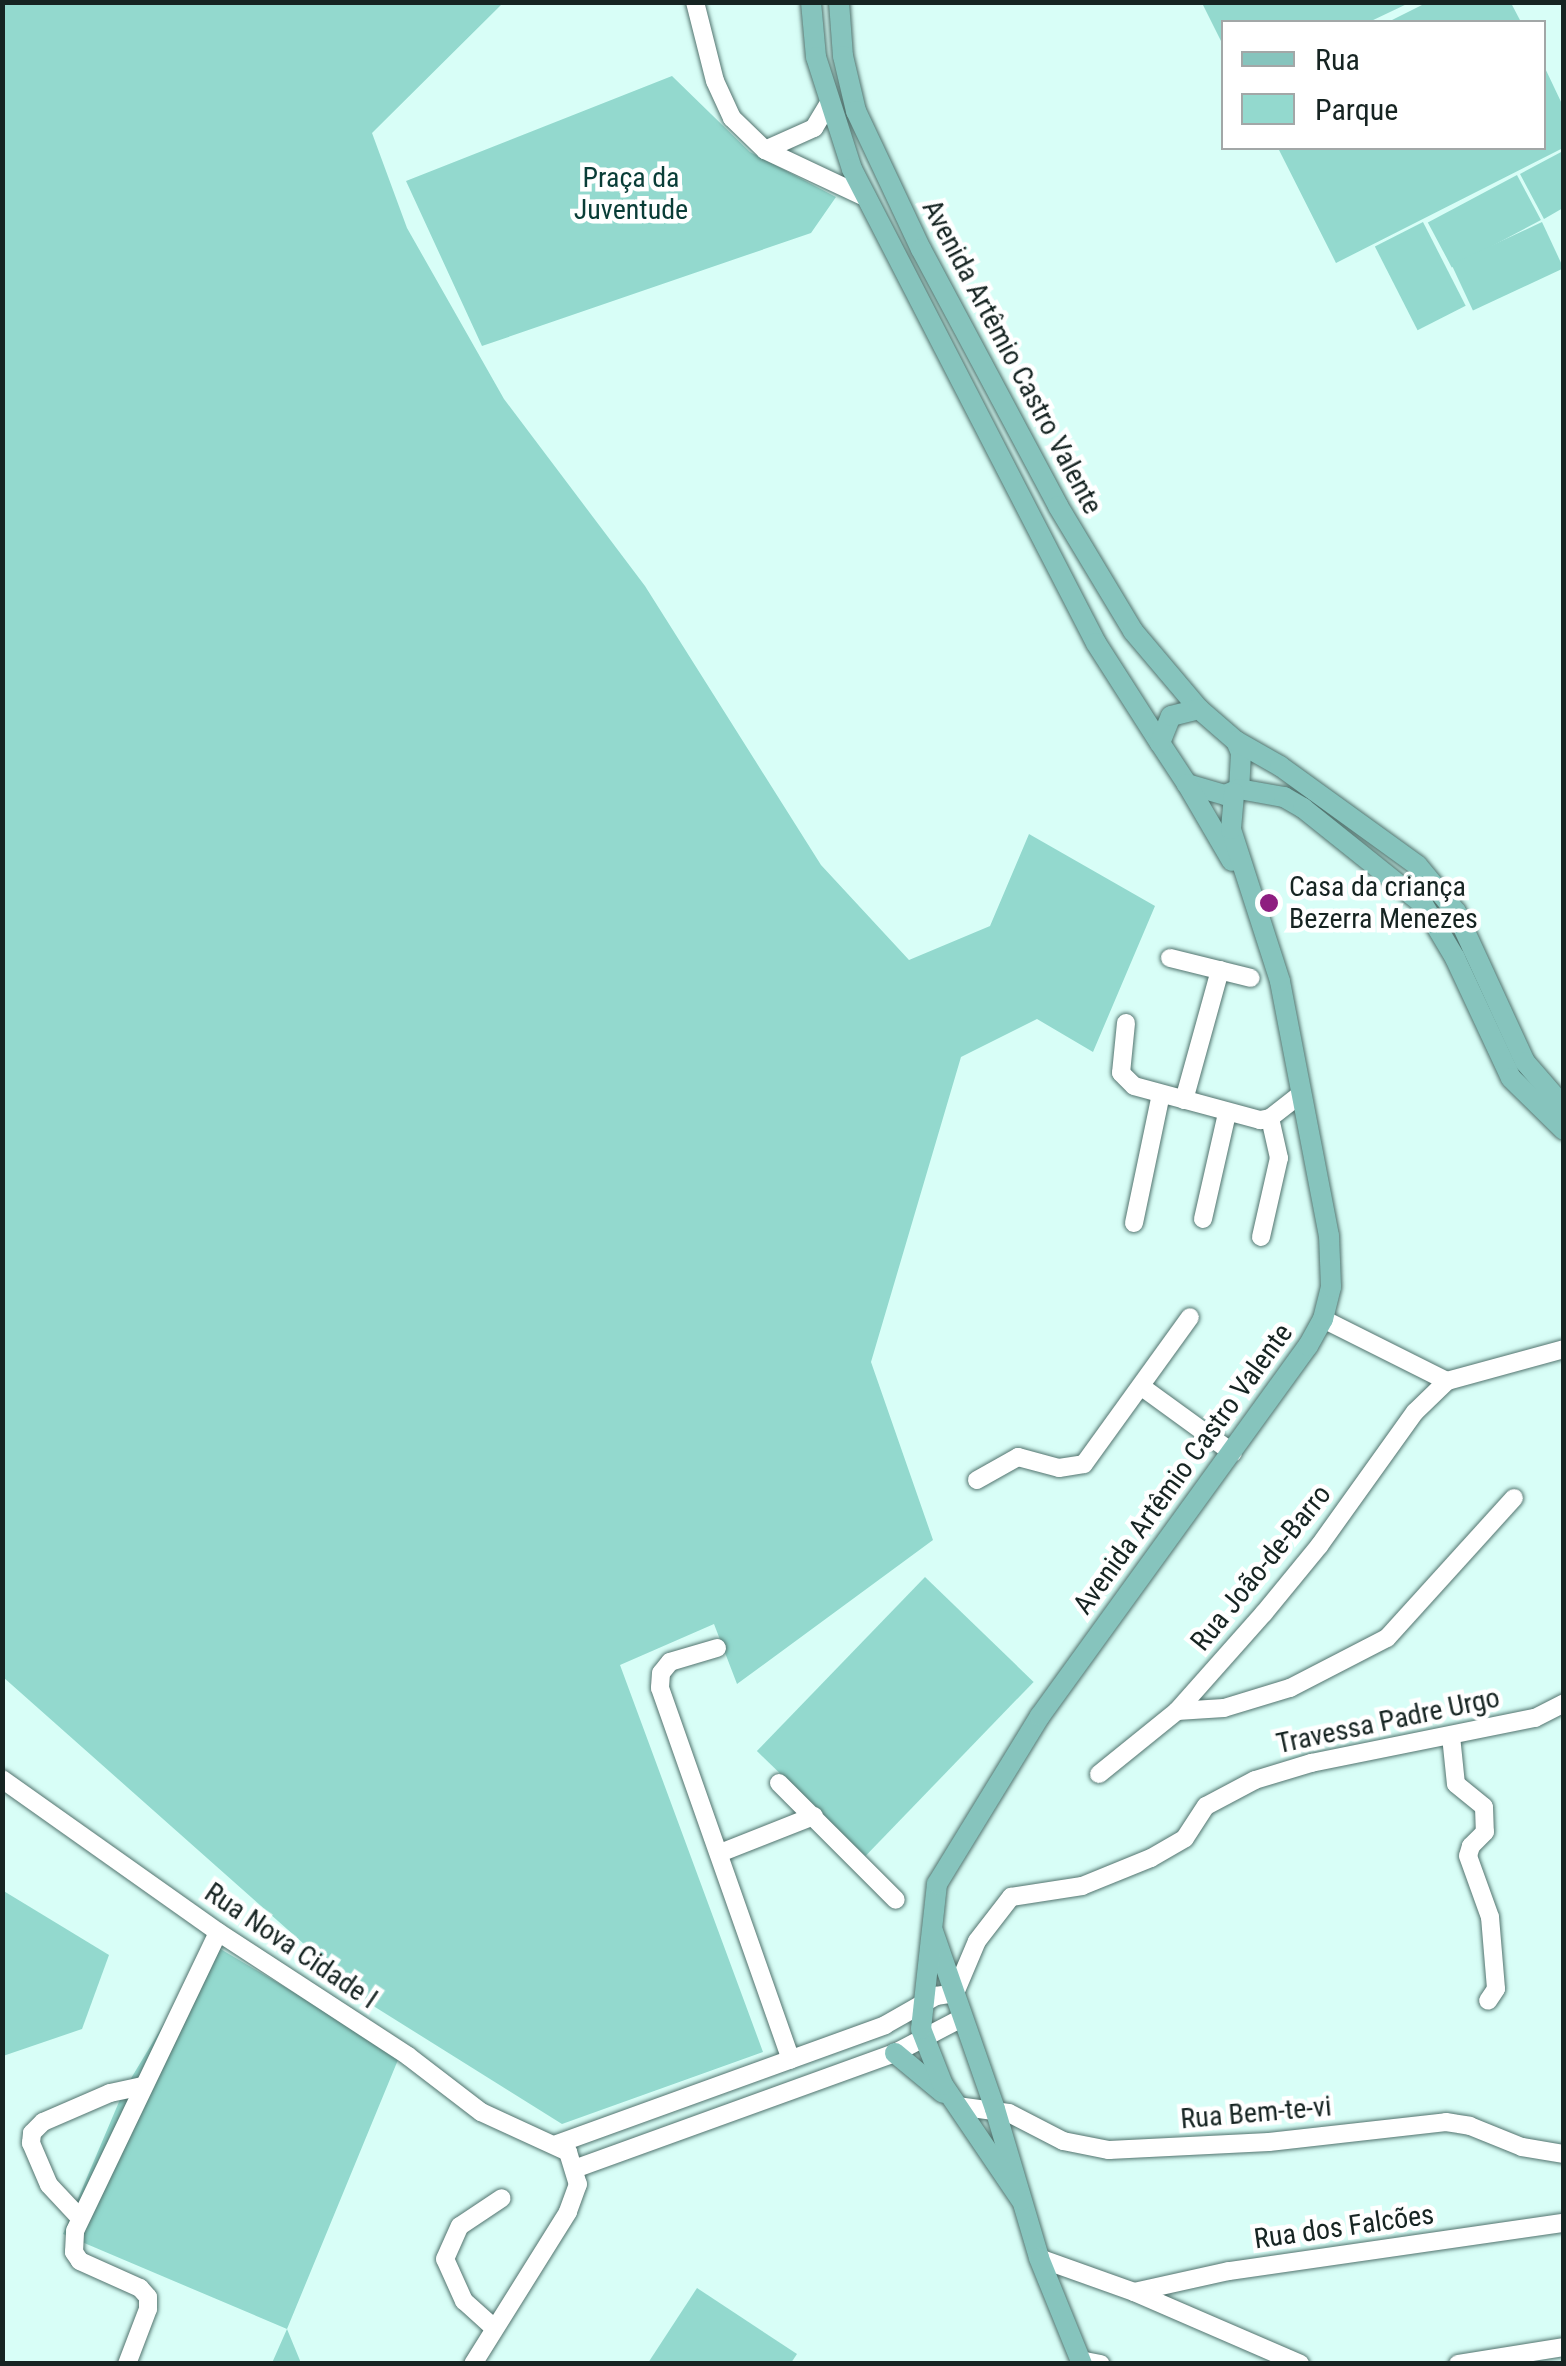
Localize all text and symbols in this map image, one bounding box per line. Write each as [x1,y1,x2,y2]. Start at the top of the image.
legend [1221,20,1546,150]
text: Rua [1315,42,1360,77]
text: Parque [1315,92,1398,127]
park label: Praça da Juventude [574,161,688,227]
street label: Avenida Artêmio Castro Valente [915,194,1109,520]
place label: Casa da criança Bezerra Menezes [1289,870,1478,936]
marker: Casa da criança Bezerra Menezes [1258,892,1280,914]
street label: Avenida Artêmio Castro Valente [1066,1317,1300,1621]
street label: Rua João-de-Barro [1184,1478,1338,1658]
street label: Travessa Padre Urgo [1273,1681,1503,1761]
street label: Rua Nova Cidade I [198,1876,384,2016]
street label: Rua Bem-te-vi [1179,2090,1333,2136]
street label: Rua dos Falcões [1252,2198,1436,2256]

